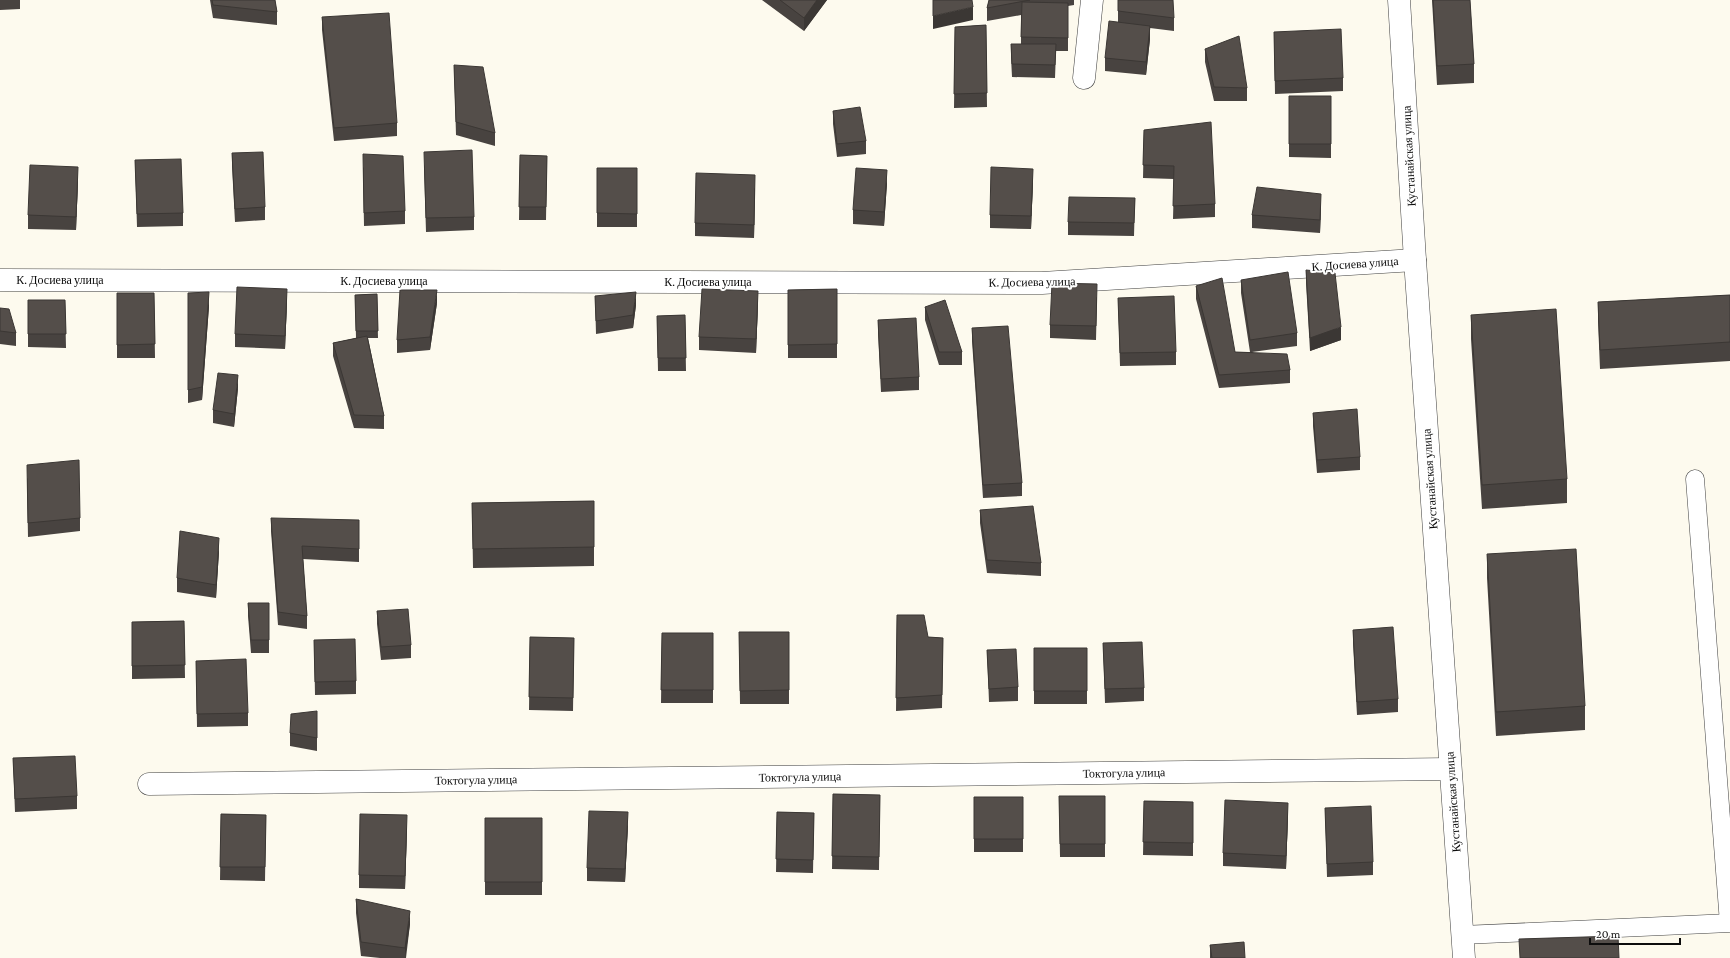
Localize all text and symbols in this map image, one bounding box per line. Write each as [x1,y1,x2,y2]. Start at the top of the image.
street label: Кустанайская улица [1399,105,1419,207]
street label: К. Досиева улица [1311,254,1400,274]
street label: К. Досиева улица [16,273,104,287]
street label: К. Досиева улица [340,274,428,288]
street label: К. Досиева улица [988,274,1076,290]
street label: К. Досиева улица [664,275,752,289]
street label: Кустанайская улица [1419,427,1441,530]
street label: Кустанайская улица [1442,750,1464,853]
street label: Токтогула улица [1082,765,1166,781]
street label: Токтогула улица [758,769,842,785]
street label: Токтогула улица [434,772,518,788]
scale bar [1590,920,1680,946]
text: 20 m [1596,927,1621,941]

